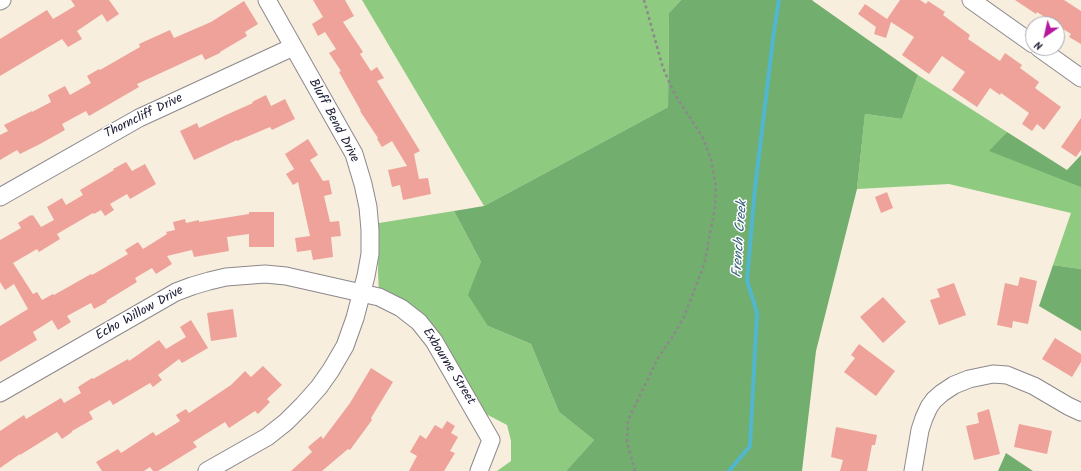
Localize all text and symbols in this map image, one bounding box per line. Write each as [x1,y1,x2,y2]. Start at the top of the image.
north arrow [1025,16,1065,56]
text: N [1031,36,1047,55]
street label: Bluff Bend Drive [304,76,362,166]
street label: Thorncliff Drive [102,91,186,143]
water label: French Creek [730,200,752,278]
street label: Echo Willow Drive [93,283,187,345]
street label: Exbourne Street [418,326,478,408]

